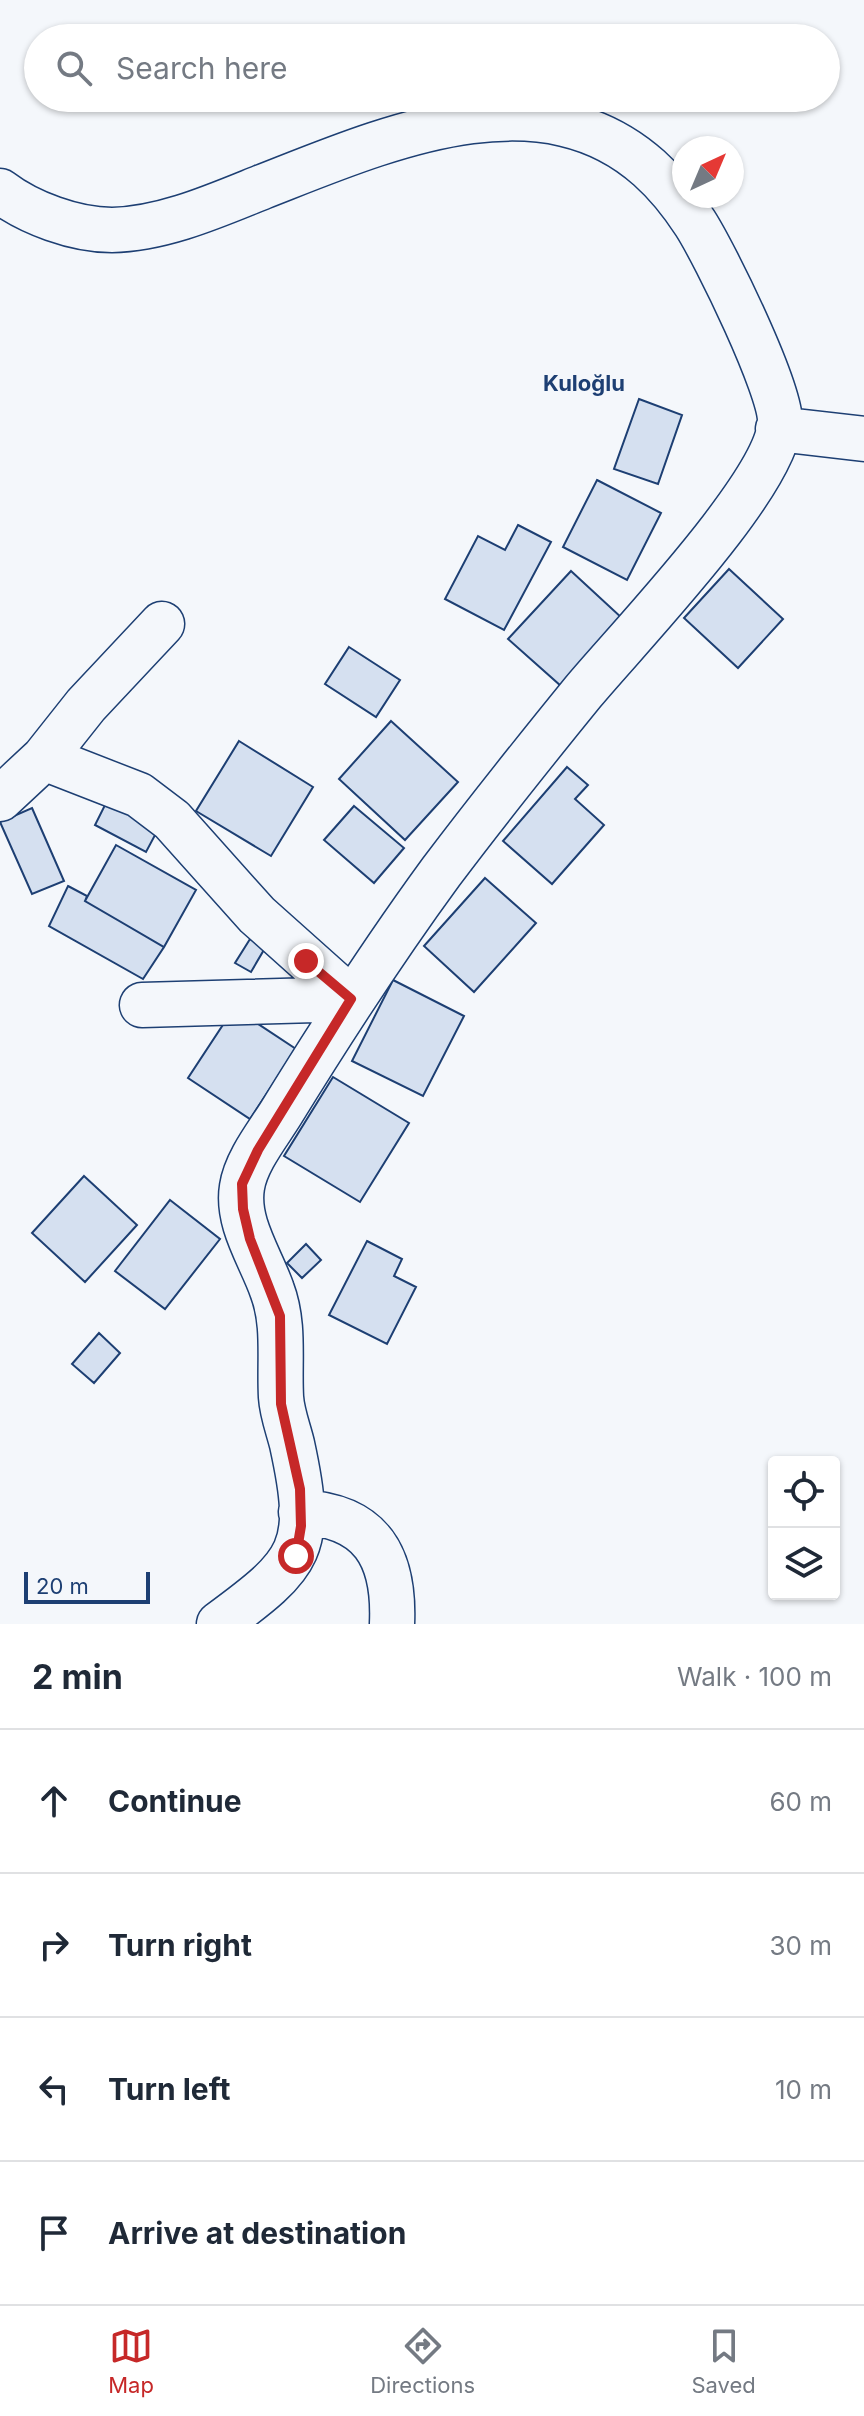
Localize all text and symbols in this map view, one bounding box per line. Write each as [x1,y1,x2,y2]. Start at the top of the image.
search box [24,24,840,112]
icon: search [52,46,96,90]
text: Search here [116,50,288,86]
north arrow [672,136,744,208]
district label: Kuloğlu [543,370,625,396]
route end [288,943,324,979]
map controls [768,1456,840,1600]
button: locate [768,1456,840,1528]
button: layers [768,1528,840,1600]
route start [278,1538,314,1574]
scale bar [24,1568,150,1604]
text: 20 m [36,1573,89,1599]
text: 2 min [32,1656,123,1697]
text: Walk · 100 m [677,1661,832,1692]
icon: ahead [32,1779,76,1823]
text: Continue [108,1783,242,1819]
text: 60 m [769,1786,832,1817]
icon: right [32,1923,76,1967]
text: Turn right [108,1927,252,1963]
text: 30 m [769,1930,832,1961]
icon: left [32,2067,76,2111]
text: Turn left [108,2071,230,2107]
text: 10 m [775,2074,832,2105]
icon: arrive [32,2211,76,2255]
text: Arrive at destination [108,2215,406,2251]
tab: Map [108,2324,154,2398]
tab: Directions [370,2324,475,2398]
tab: Saved [691,2324,756,2398]

